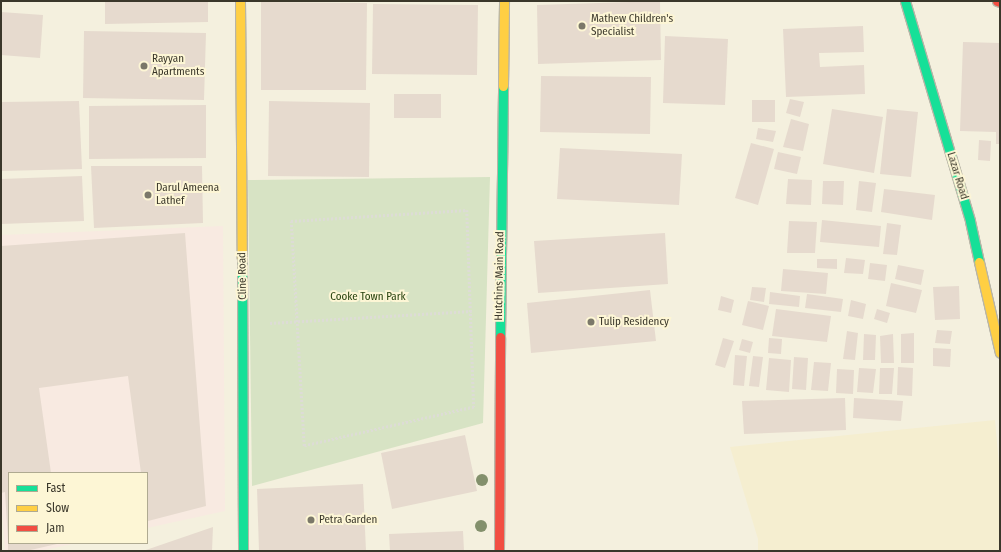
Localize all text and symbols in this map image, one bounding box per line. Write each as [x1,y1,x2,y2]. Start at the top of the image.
place label: Mathew Children's Specialist [591,13,673,39]
marker: Mathew Children's Specialist [576,20,588,32]
place label: Rayyan Apartments [152,53,204,79]
marker: Rayyan Apartments [139,61,149,71]
street label: Lazar Road [944,151,970,201]
place label: Darul Ameena Lathef [156,182,219,208]
marker: Darul Ameena Lathef [143,190,153,200]
street label: Hutchins Main Road [493,231,507,321]
street label: Cline Road [236,252,250,300]
park label: Cooke Town Park [330,290,406,304]
place label: Tulip Residency [599,315,669,329]
marker: Tulip Residency [586,317,596,327]
legend [8,472,148,544]
text: Fast [46,481,65,495]
text: Slow [46,501,69,515]
place label: Petra Garden [319,513,377,527]
marker: Petra Garden [306,515,316,525]
text: Jam [46,521,64,535]

